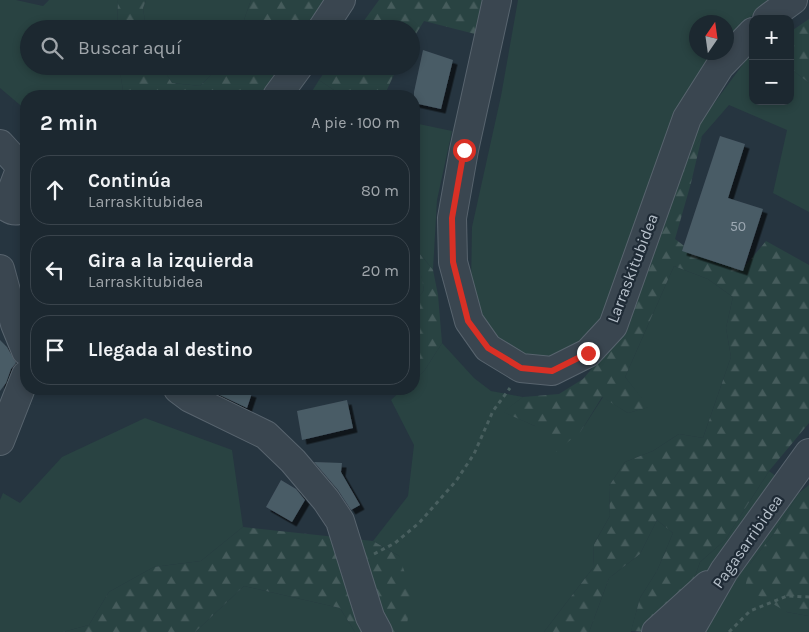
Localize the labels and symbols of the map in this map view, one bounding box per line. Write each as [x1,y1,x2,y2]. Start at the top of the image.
north arrow [689,15,734,60]
route start [453,139,476,162]
street label: Larraskitubidea [603,211,662,325]
house number: 50 [730,218,746,235]
route end [577,342,600,365]
street label: Pagasarribidea [708,491,787,592]

